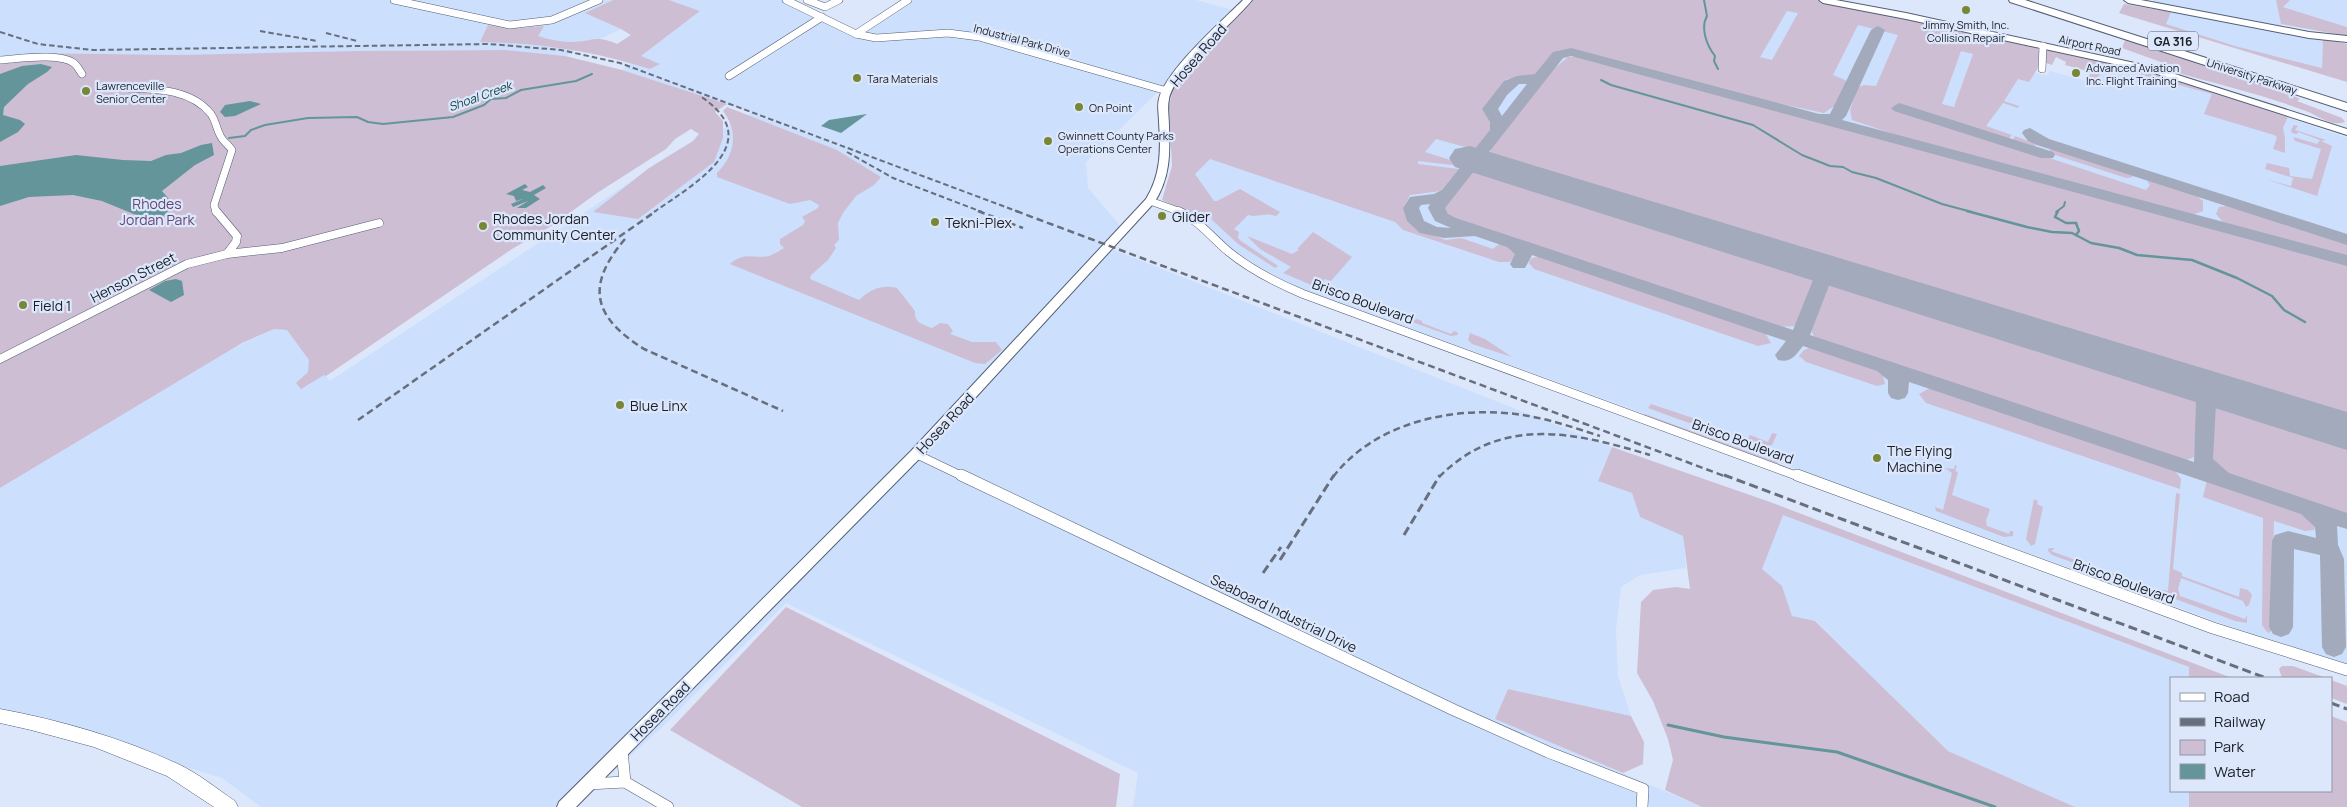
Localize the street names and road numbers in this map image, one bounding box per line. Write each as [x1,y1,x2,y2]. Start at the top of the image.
street label: Industrial Park Drive [972,20,1073,60]
street label: Hosea Road [1166,20,1230,90]
street label: Airport Road [2058,31,2122,59]
road number: GA 316 [2148,31,2198,50]
street label: University Parkway [2205,54,2299,98]
street label: Henson Street [87,247,179,307]
street label: Brisco Boulevard [1310,274,1416,328]
street label: Hosea Road [912,388,978,458]
street label: Brisco Boulevard [1690,414,1796,468]
street label: Brisco Boulevard [2071,554,2177,608]
street label: Seaboard Industrial Drive [1208,569,1360,657]
street label: Hosea Road [626,677,694,745]

